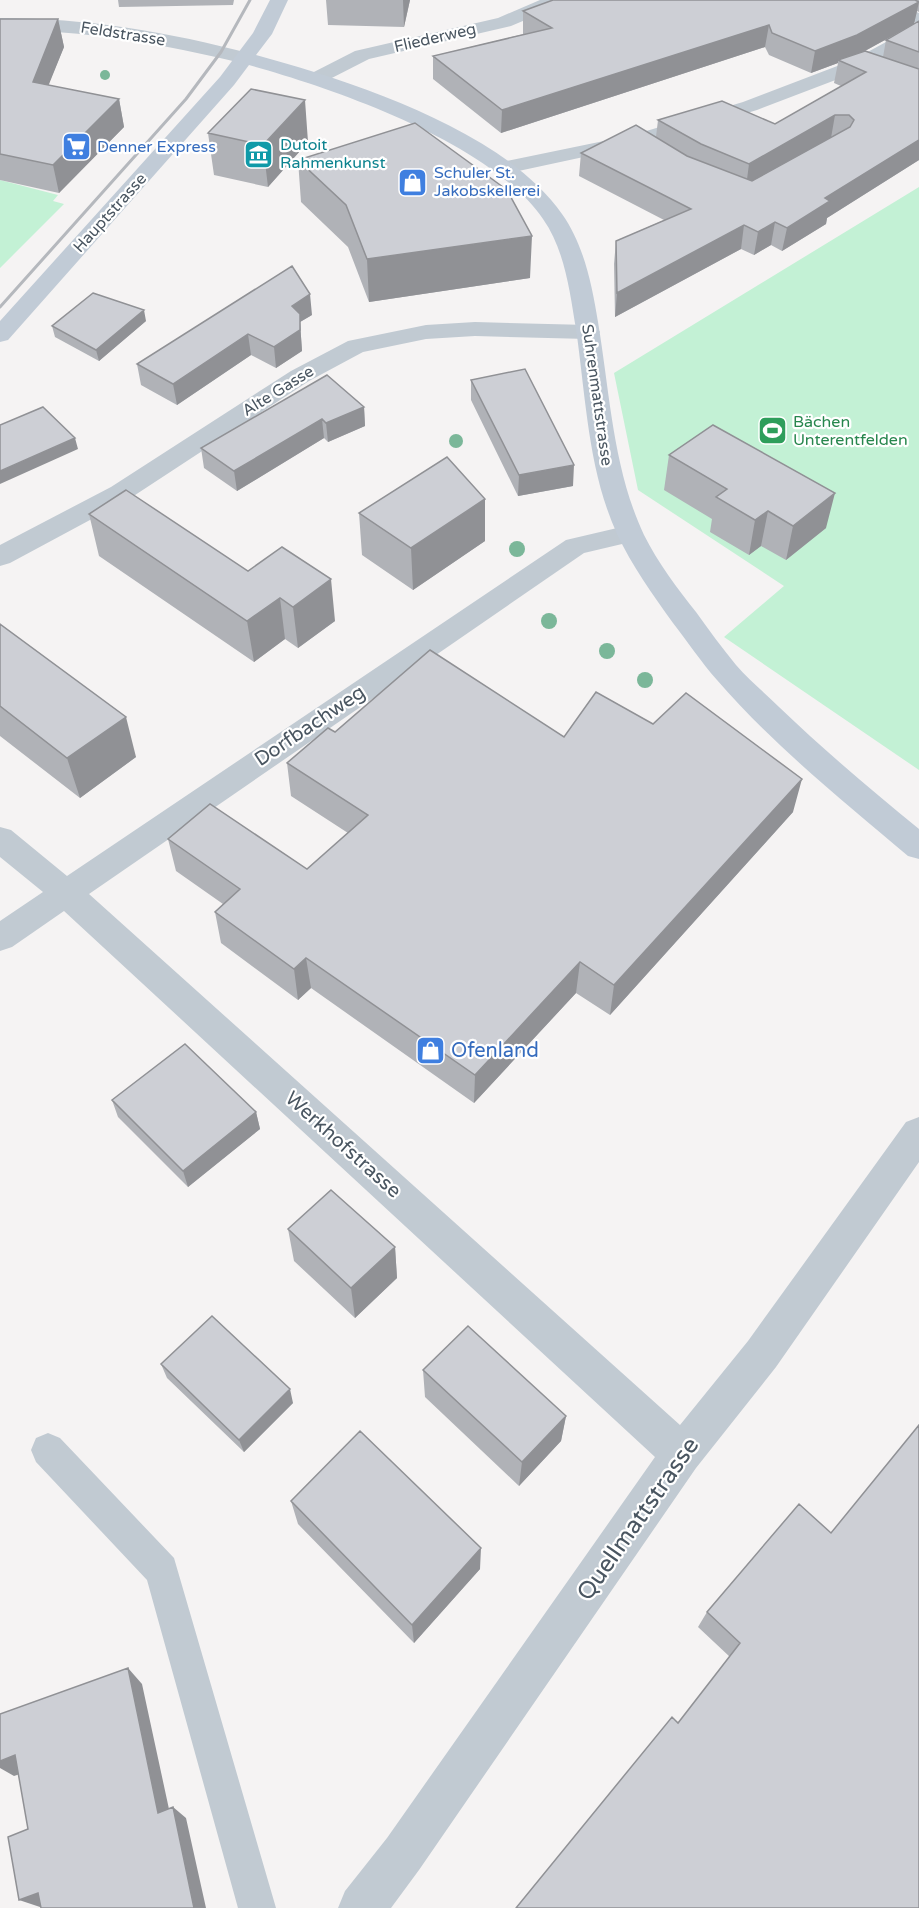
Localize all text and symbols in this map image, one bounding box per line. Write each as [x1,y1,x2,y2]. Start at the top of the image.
street label: Feldstrasse [79,17,167,51]
street label: Fliederweg [392,19,478,57]
supermarket icon: Denner Express [60,131,92,163]
place label: Dutoit Rahmenkunst [280,135,386,173]
place label: Denner Express [97,137,216,157]
museum icon: Dutoit Rahmenkunst [243,138,275,170]
place label: Schuler St. Jakobskellerei [434,163,540,201]
shop icon: Schuler St. Jakobskellerei [397,166,429,198]
street label: Hauptstrasse [69,169,151,257]
street label: Suhrenmattstrasse [577,323,617,467]
street label: Alte Gasse [239,361,317,421]
place label: Bächen Unterentfelden [793,412,908,450]
sports icon: Bächen Unterentfelden [756,415,788,447]
street label: Dorfbachweg [250,680,370,772]
shop icon: Ofenland [414,1035,446,1067]
place label: Ofenland [451,1039,539,1063]
street label: Werkhofstrasse [280,1087,406,1203]
street label: Quellmattstrasse [571,1432,705,1606]

